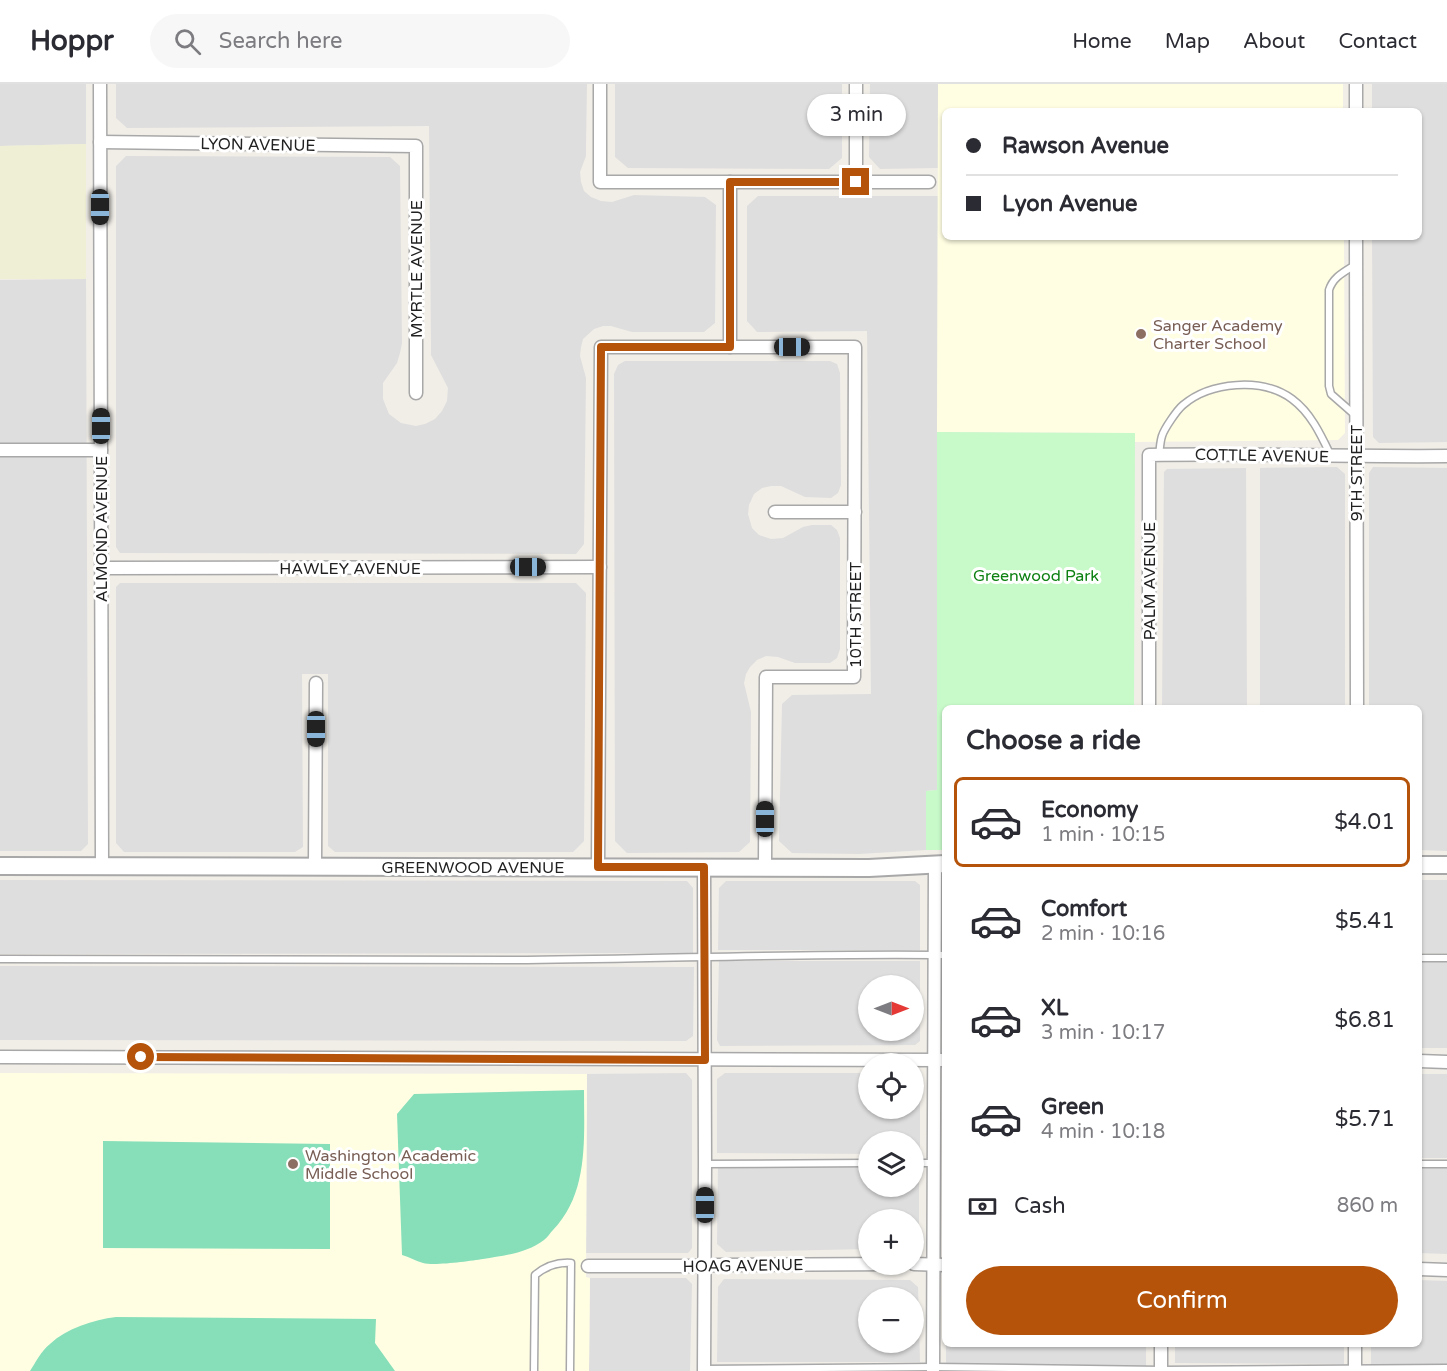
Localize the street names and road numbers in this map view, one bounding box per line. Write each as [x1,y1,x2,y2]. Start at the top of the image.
street label: LYON AVENUE [200,134,316,156]
street label: MYRTLE AVENUE [407,200,427,338]
street label: 9TH STREET [1347,424,1367,521]
street label: COTTLE AVENUE [1195,445,1329,467]
street label: ALMOND AVENUE [92,456,112,602]
street label: PALM AVENUE [1140,522,1160,640]
street label: HAWLEY AVENUE [279,559,421,579]
street label: 10TH STREET [846,561,866,668]
street label: GREENWOOD AVENUE [382,858,564,878]
street label: HOAG AVENUE [683,1255,803,1277]

